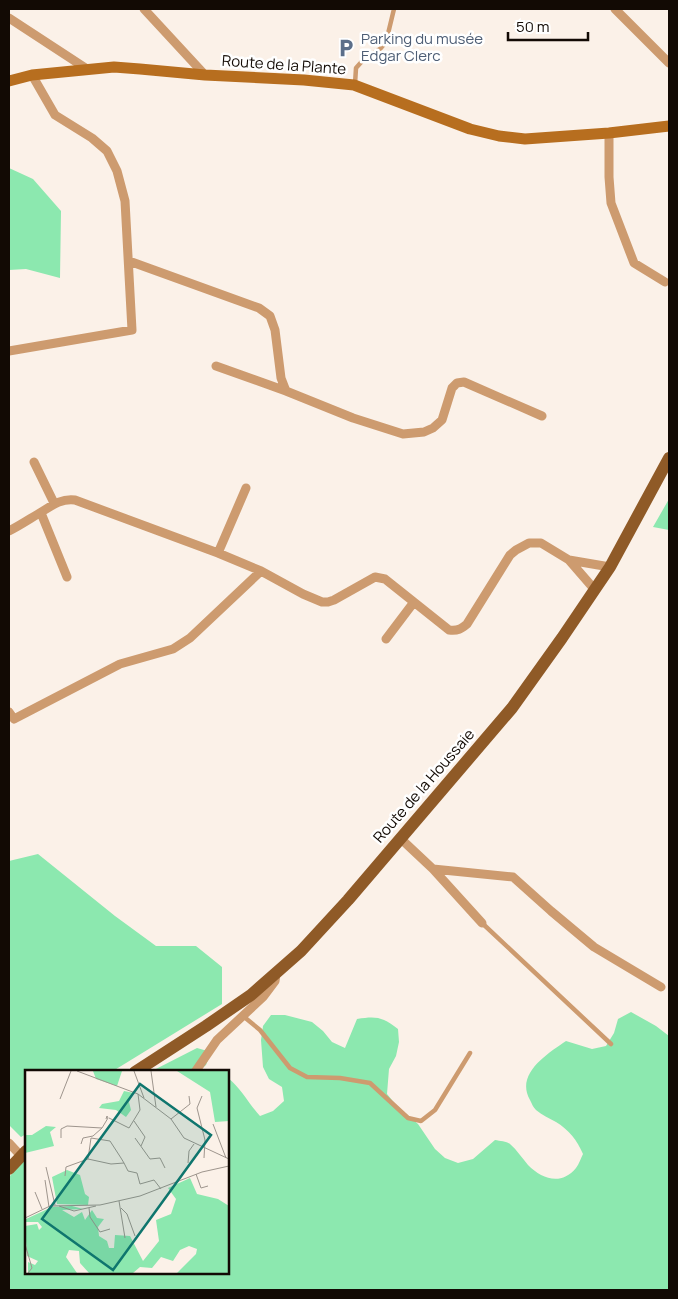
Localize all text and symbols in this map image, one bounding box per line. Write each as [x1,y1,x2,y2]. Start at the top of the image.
scale bar [508,10,588,42]
text: 50 m [516,16,550,37]
place label: Parking du musée Edgar Clerc [361,28,483,66]
parking icon: Parking du musée Edgar Clerc [335,37,357,59]
street label: Route de la Plante [221,50,347,79]
street label: Route de la Houssaie [368,724,479,847]
inset map [25,1070,229,1274]

